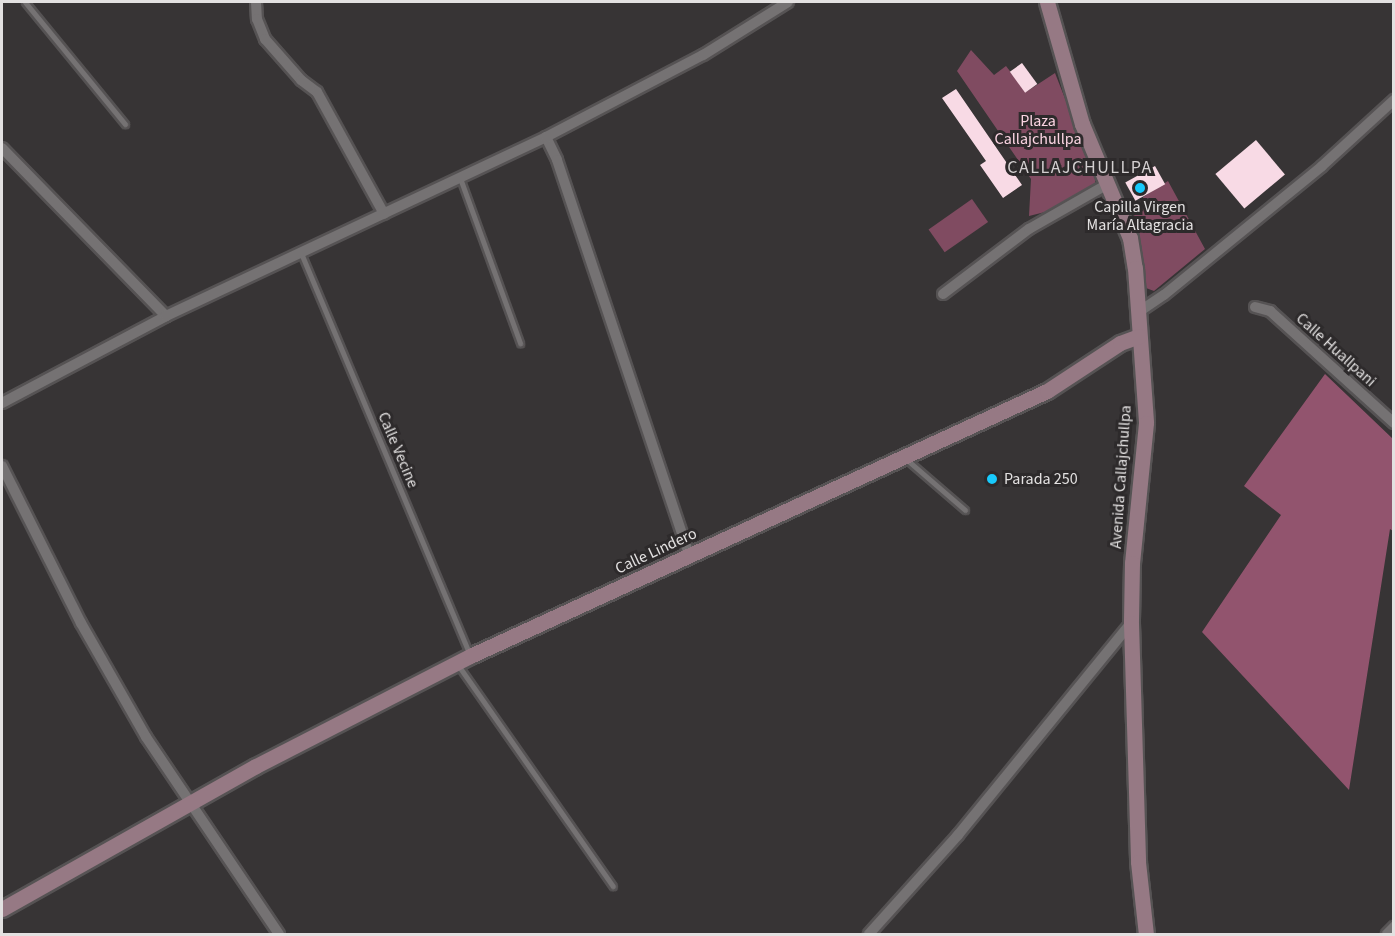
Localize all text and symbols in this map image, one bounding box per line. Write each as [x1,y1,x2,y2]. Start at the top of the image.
park label: Plaza Callajchullpa [995,111,1081,149]
district label: CALLAJCHULLPA [1007,157,1153,179]
marker: Capilla Virgen María Altagracia [1133,181,1147,195]
place label: Capilla Virgen María Altagracia [1087,197,1193,235]
street label: Calle Huallpani [1292,309,1380,391]
street label: Avenida Callajchullpa [1106,405,1136,549]
street label: Calle Vecine [373,409,423,491]
place label: Parada 250 [1004,469,1078,489]
marker: Parada 250 [985,472,999,486]
street label: Calle Lindero [612,524,700,578]

